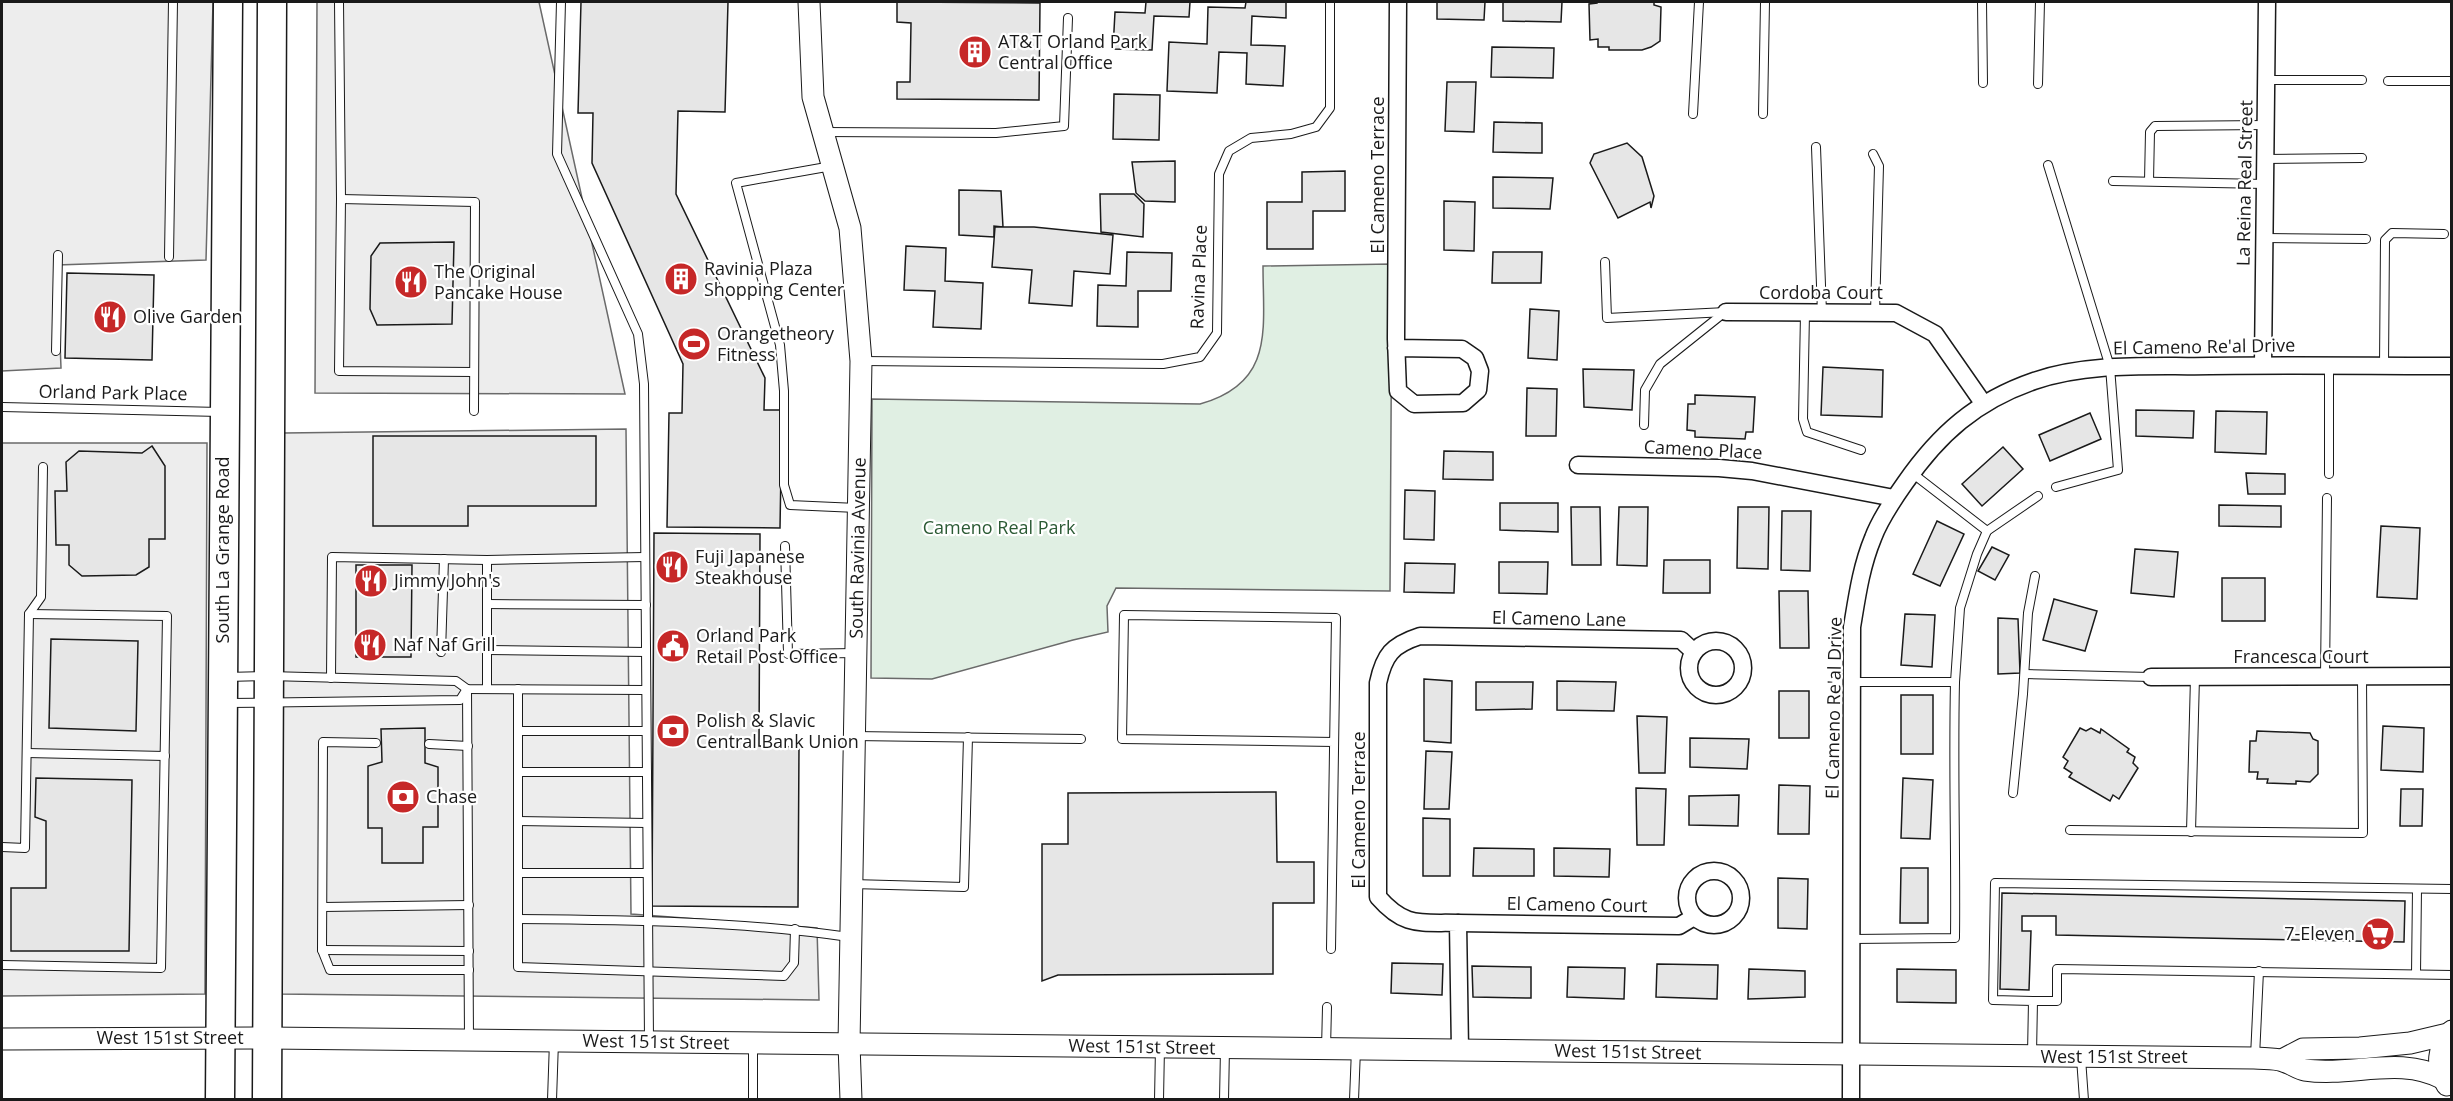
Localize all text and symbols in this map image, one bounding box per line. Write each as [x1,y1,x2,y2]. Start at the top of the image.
place label: AT&T Orland Park Central Office [998,29,1148,74]
building icon: AT&T Orland Park Central Office [957,34,993,70]
street label: El Cameno Terrace [1365,96,1389,254]
street label: La Reina Real Street [2231,100,2257,266]
street label: Ravina Place [1184,224,1212,330]
place label: Ravinia Plaza Shopping Center [704,256,845,301]
place label: The Original Pancake House [434,259,563,304]
building icon: Ravinia Plaza Shopping Center [663,261,699,297]
restaurant icon: The Original Pancake House [393,264,429,300]
street label: Cordoba Court [1759,280,1883,304]
restaurant icon: Olive Garden [92,299,128,335]
place label: Olive Garden [133,304,242,328]
place label: Orangetheory Fitness [717,321,835,366]
sports icon: Orangetheory Fitness [676,326,712,362]
street label: El Cameno Re'al Drive [2113,332,2295,360]
street label: Orland Park Place [38,379,188,405]
street label: Cameno Place [1643,434,1763,464]
street label: South La Grange Road [210,457,234,643]
street label: South Ravinia Avenue [843,457,871,639]
park label: Cameno Real Park [923,515,1076,539]
place label: Fuji Japanese Steakhouse [695,544,805,589]
restaurant icon: Fuji Japanese Steakhouse [654,549,690,585]
restaurant icon: Jimmy John's [353,563,389,599]
place label: Jimmy John's [392,568,501,592]
street label: El Cameno Lane [1492,605,1626,631]
street label: El Cameno Re'al Drive [1819,617,1847,799]
place label: Orland Park Retail Post Office [696,623,838,668]
restaurant icon: Naf Naf Grill [352,627,388,663]
public building icon: Orland Park Retail Post Office [655,628,691,664]
place label: Naf Naf Grill [393,632,496,656]
street label: Francesca Court [2233,644,2369,668]
place label: Polish & Slavic Central Bank Union [696,708,859,753]
bank icon: Polish & Slavic Central Bank Union [655,713,691,749]
street label: El Cameno Terrace [1346,731,1370,889]
bank icon: Chase [385,779,421,815]
place label: Chase [426,784,477,808]
street label: El Cameno Court [1506,891,1648,917]
supermarket icon: 7-Eleven [2360,916,2396,952]
place label: 7-Eleven [2284,921,2355,945]
street label: West 151st Street [96,1025,244,1049]
street label: West 151st Street [582,1028,730,1054]
street label: West 151st Street [1068,1033,1216,1059]
street label: West 151st Street [1554,1038,1702,1064]
street label: West 151st Street [2040,1044,2188,1068]

